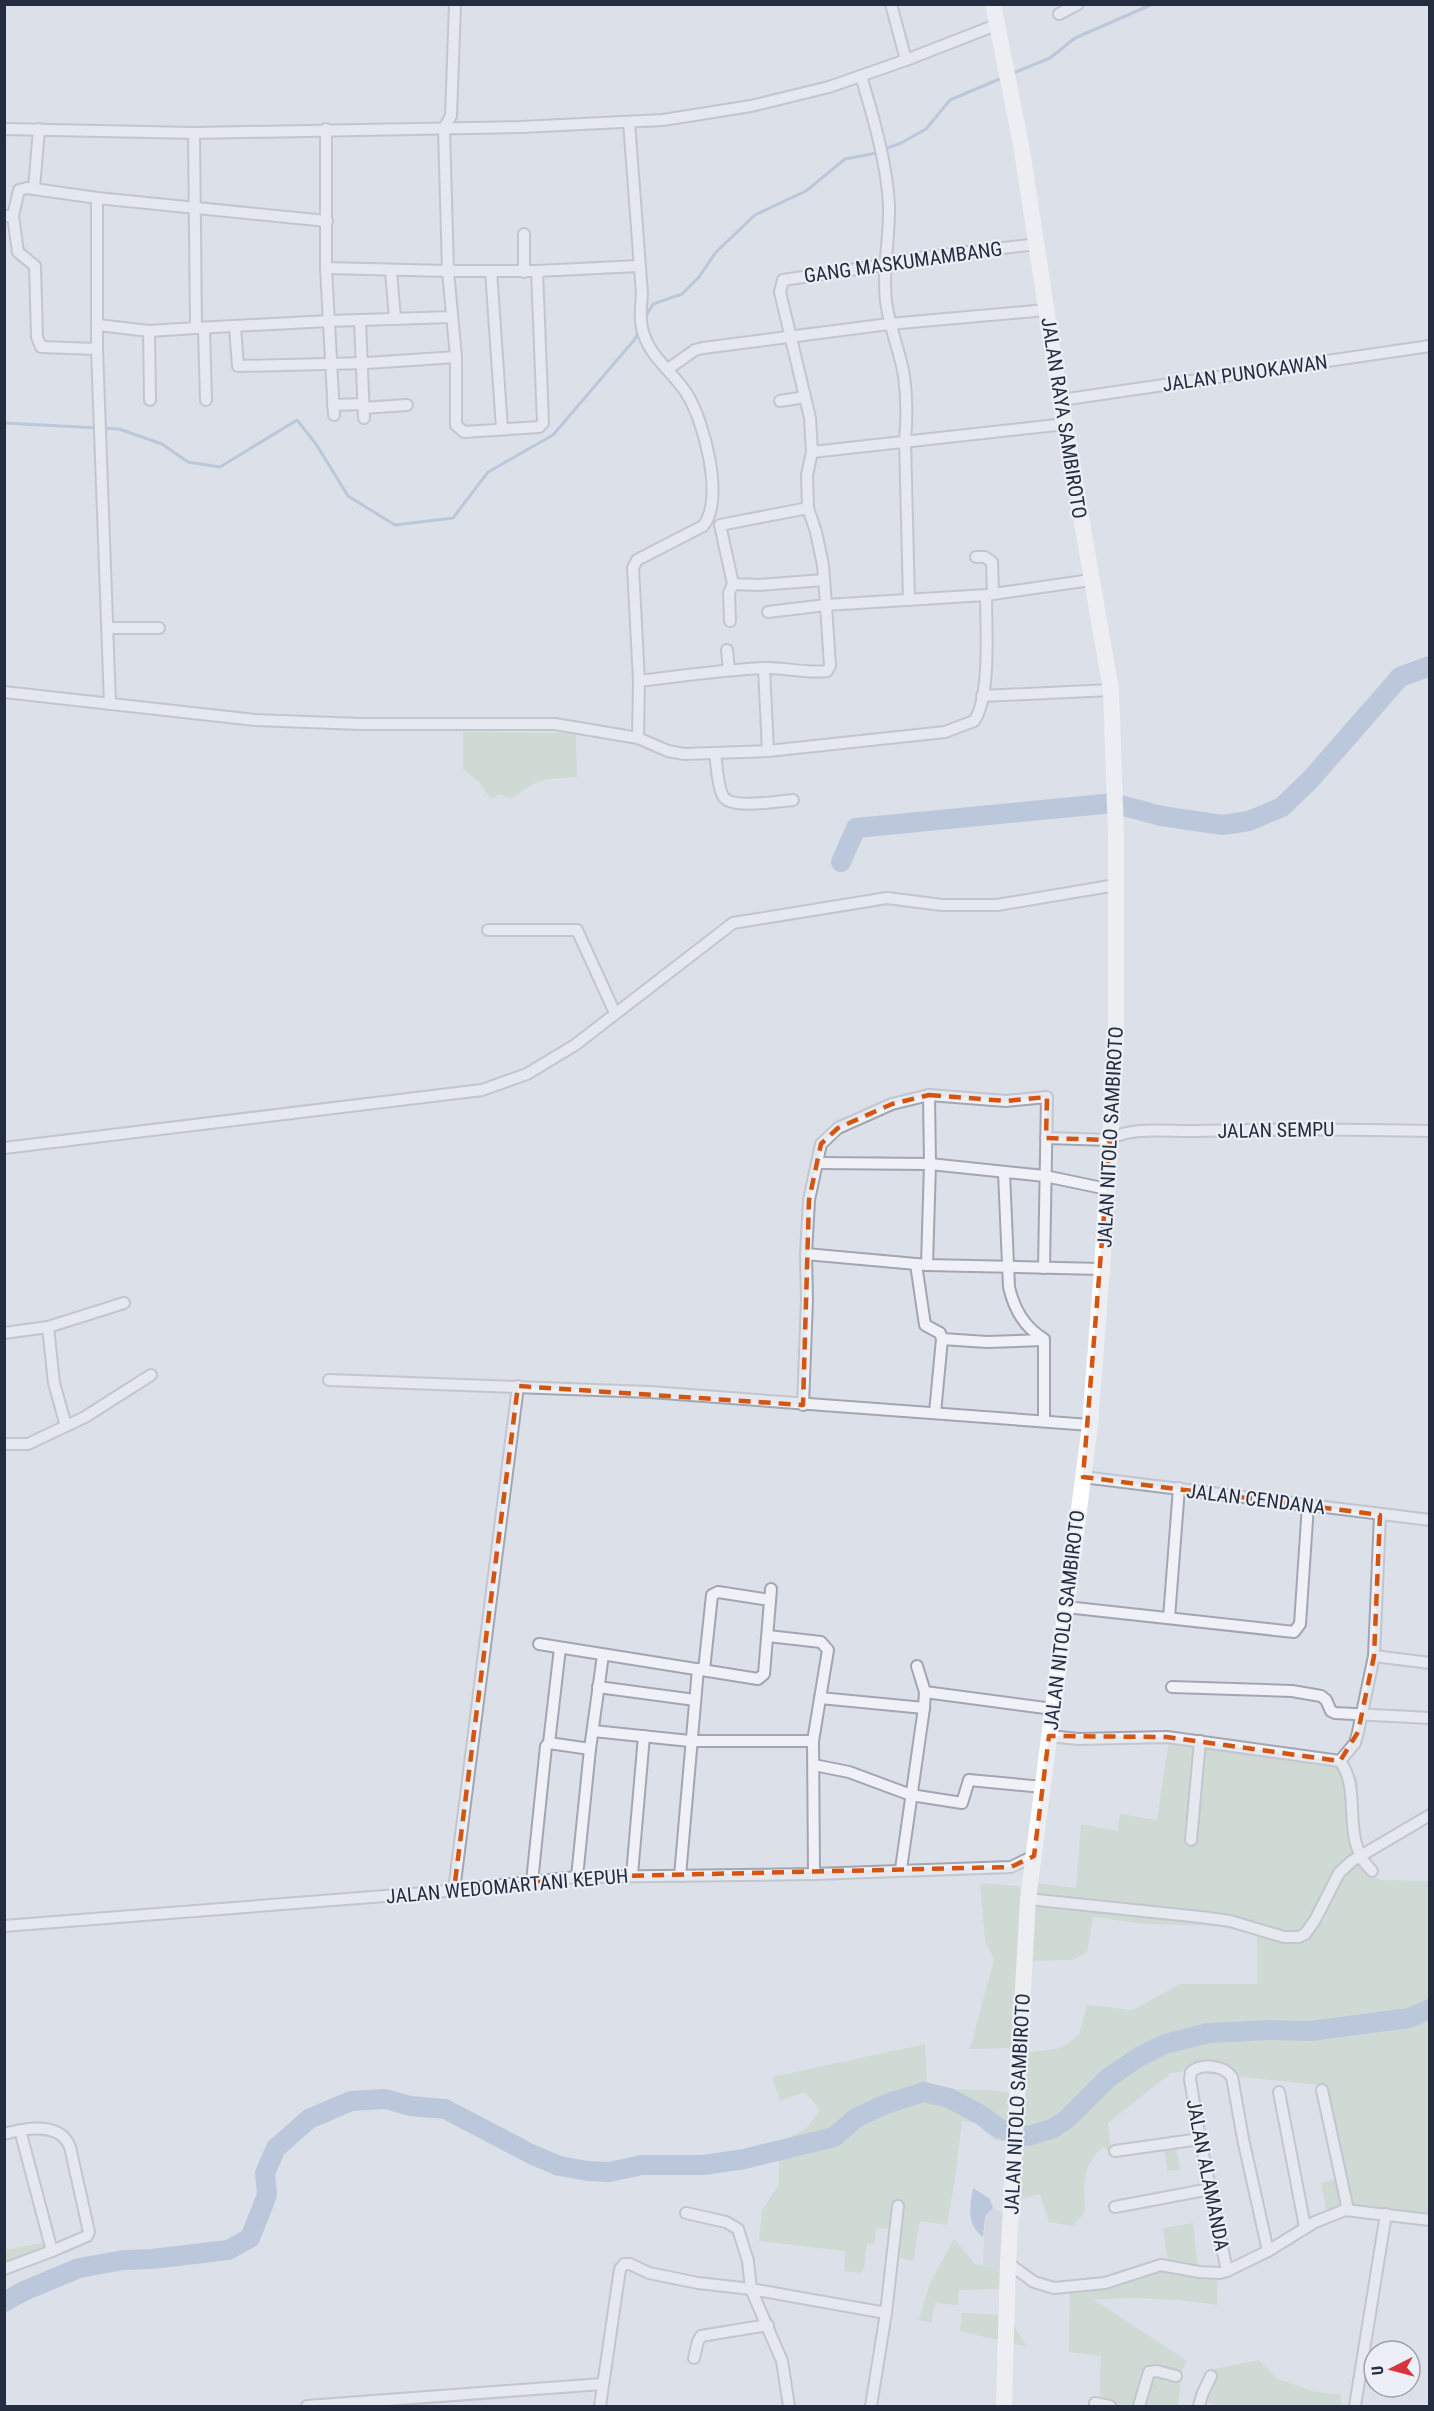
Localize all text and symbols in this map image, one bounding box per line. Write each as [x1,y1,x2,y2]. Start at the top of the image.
street label: GANG MASKUMAMBANG [802,236,1004,288]
street label: JALAN RAYA SAMBIROTO [1036,316,1092,520]
street label: JALAN PUNOKAWAN [1161,350,1329,396]
street label: JALAN NITOLO SAMBIROTO [1092,1026,1128,1248]
street label: JALAN SEMPU [1217,1117,1335,1143]
street label: JALAN CENDANA [1185,1479,1327,1519]
street label: JALAN NITOLO SAMBIROTO [1039,1509,1089,1731]
street label: JALAN WEDOMARTANI KEPUH [385,1863,629,1909]
street label: JALAN NITOLO SAMBIROTO [999,1993,1035,2215]
street label: JALAN ALAMANDA [1182,2097,1235,2253]
north arrow [1362,2339,1422,2399]
text: U [1368,2365,1388,2376]

